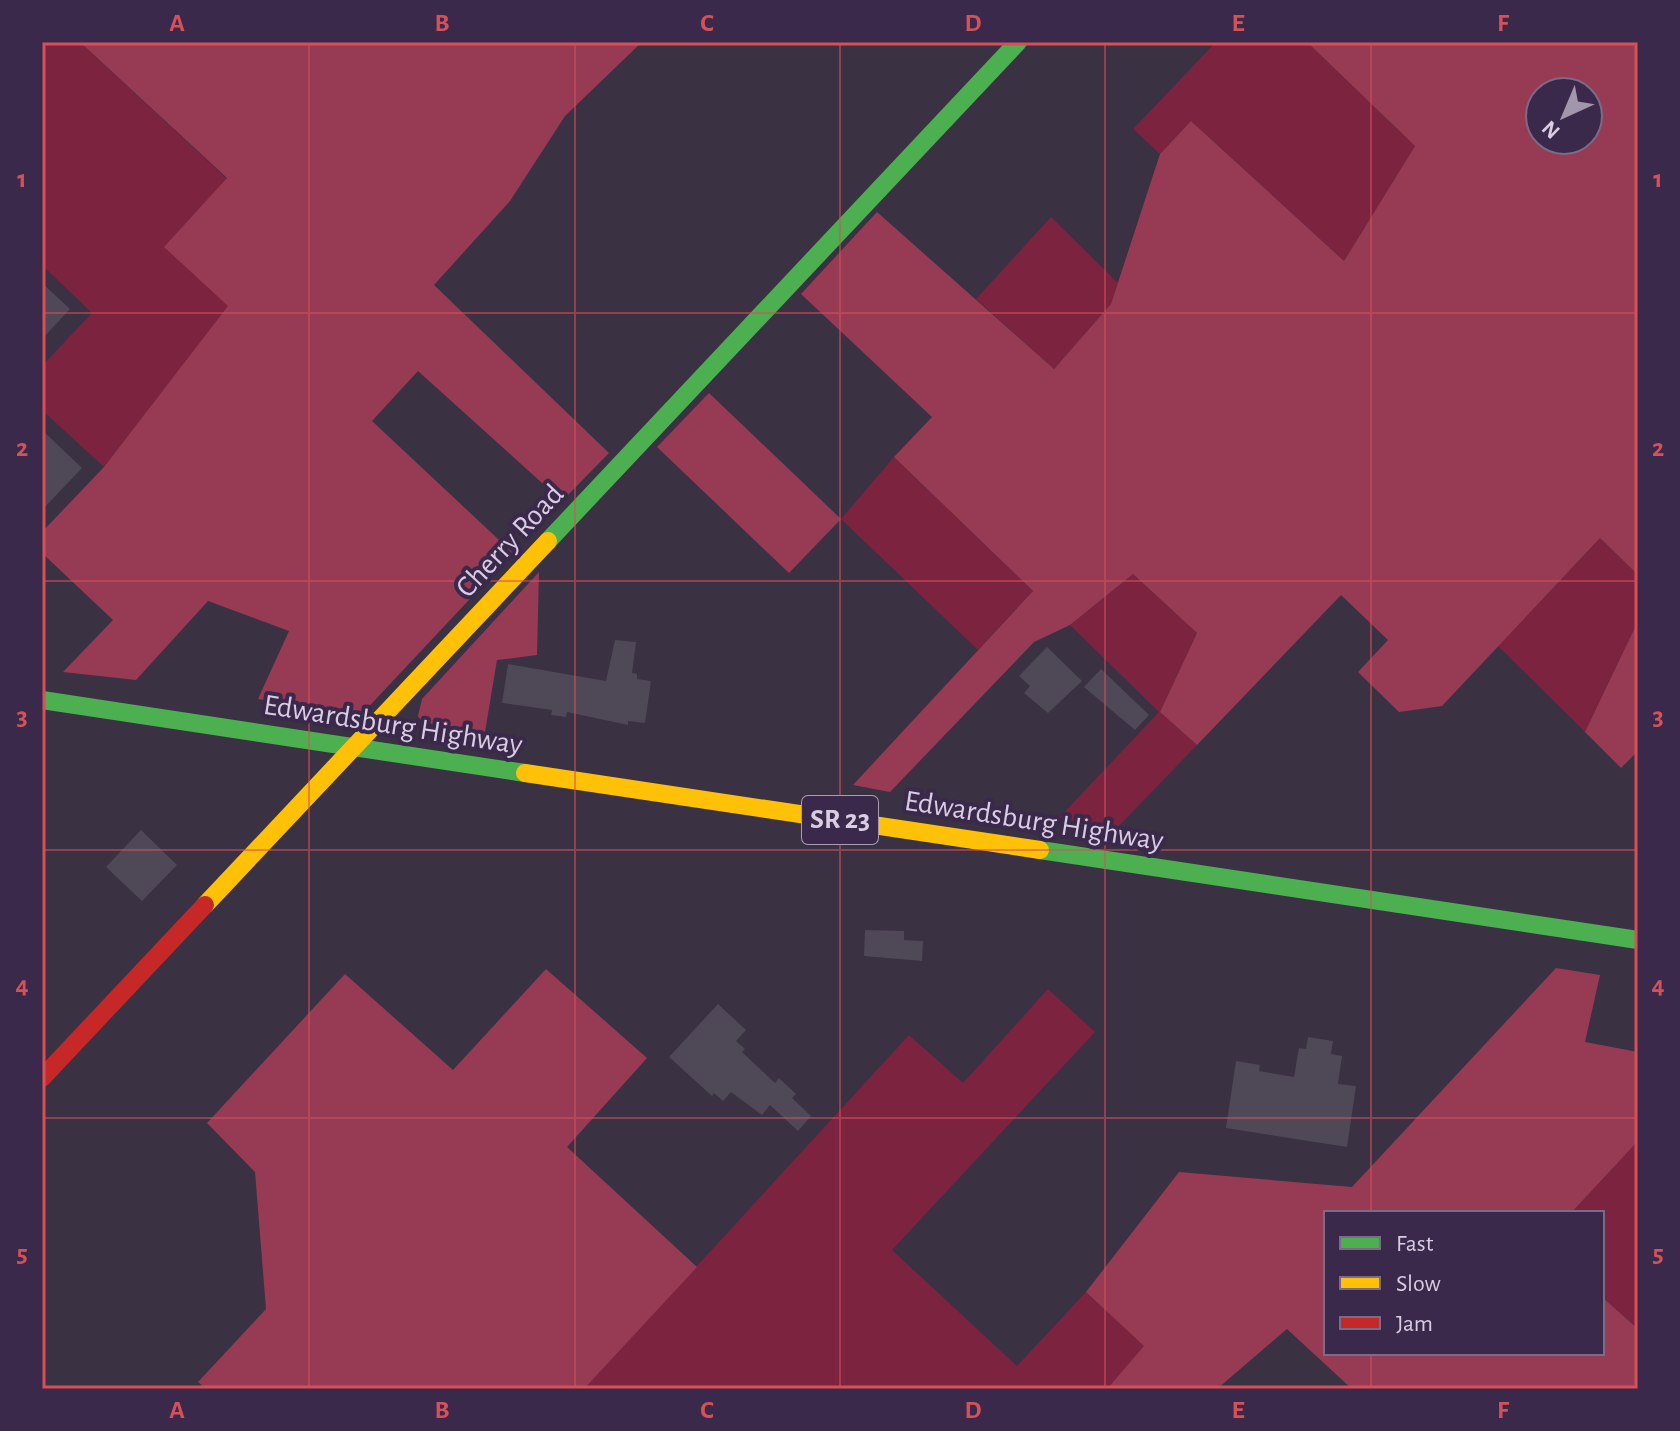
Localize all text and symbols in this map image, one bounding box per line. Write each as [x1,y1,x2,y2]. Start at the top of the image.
text: A [169,10,185,36]
text: B [434,10,450,36]
text: C [700,10,714,36]
text: D [964,10,982,36]
text: E [1231,10,1245,36]
text: F [1497,10,1510,36]
north arrow [1524,76,1604,156]
text: N [1538,116,1564,143]
text: 1 [17,166,27,192]
text: 1 [1653,166,1663,192]
text: 2 [16,435,28,461]
text: 2 [1652,435,1664,461]
street label: Cherry Road [451,479,569,603]
street label: Edwardsburg Highway [261,690,525,760]
text: 3 [16,704,28,730]
text: 3 [1652,704,1664,730]
street label: Edwardsburg Highway [902,786,1166,856]
road number: SR 23 [802,796,878,844]
text: 4 [15,972,29,998]
text: 4 [1651,972,1665,998]
legend [1324,1211,1604,1355]
text: Fast [1396,1232,1434,1256]
text: 5 [16,1241,28,1267]
text: 5 [1652,1241,1664,1267]
text: Slow [1396,1272,1441,1296]
text: Jam [1396,1312,1433,1336]
text: A [169,1397,185,1423]
text: B [434,1397,450,1423]
text: C [700,1397,714,1423]
text: D [964,1397,982,1423]
text: E [1231,1397,1245,1423]
text: F [1497,1397,1510,1423]

